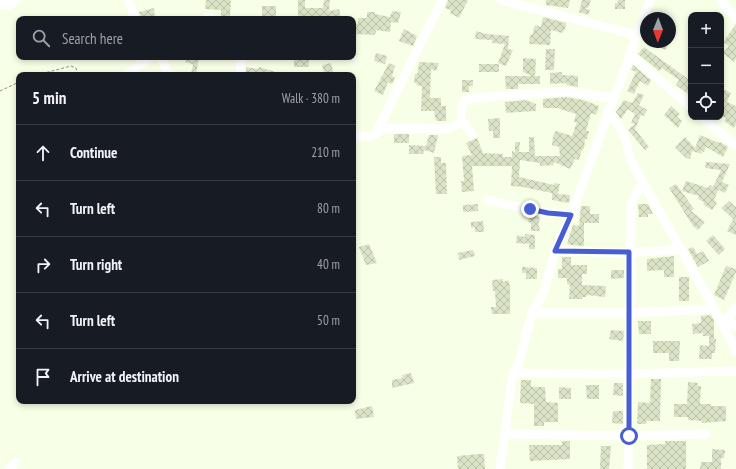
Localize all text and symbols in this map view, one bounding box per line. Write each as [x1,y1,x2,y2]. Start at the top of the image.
north arrow [640,12,676,48]
map controls [688,12,724,120]
button: + [688,12,724,48]
search box [16,16,356,60]
icon: search [30,27,52,49]
text: Search here [62,29,123,48]
button: − [688,48,724,84]
button: locate [688,84,724,120]
text: 5 min [32,87,66,109]
text: Walk · 380 m [282,90,340,107]
icon: ahead [32,142,54,164]
text: Continue [70,143,117,162]
text: 210 m [311,144,340,161]
icon: left [32,198,54,220]
text: Turn left [70,199,115,218]
text: 80 m [317,200,340,217]
route end [521,200,539,218]
icon: right [32,254,54,276]
text: Turn right [70,255,122,274]
text: 40 m [317,256,340,273]
icon: left [32,310,54,332]
text: Turn left [70,311,115,330]
text: 50 m [317,312,340,329]
icon: arrive [32,366,54,388]
text: Arrive at destination [70,367,179,386]
route start [620,427,638,445]

